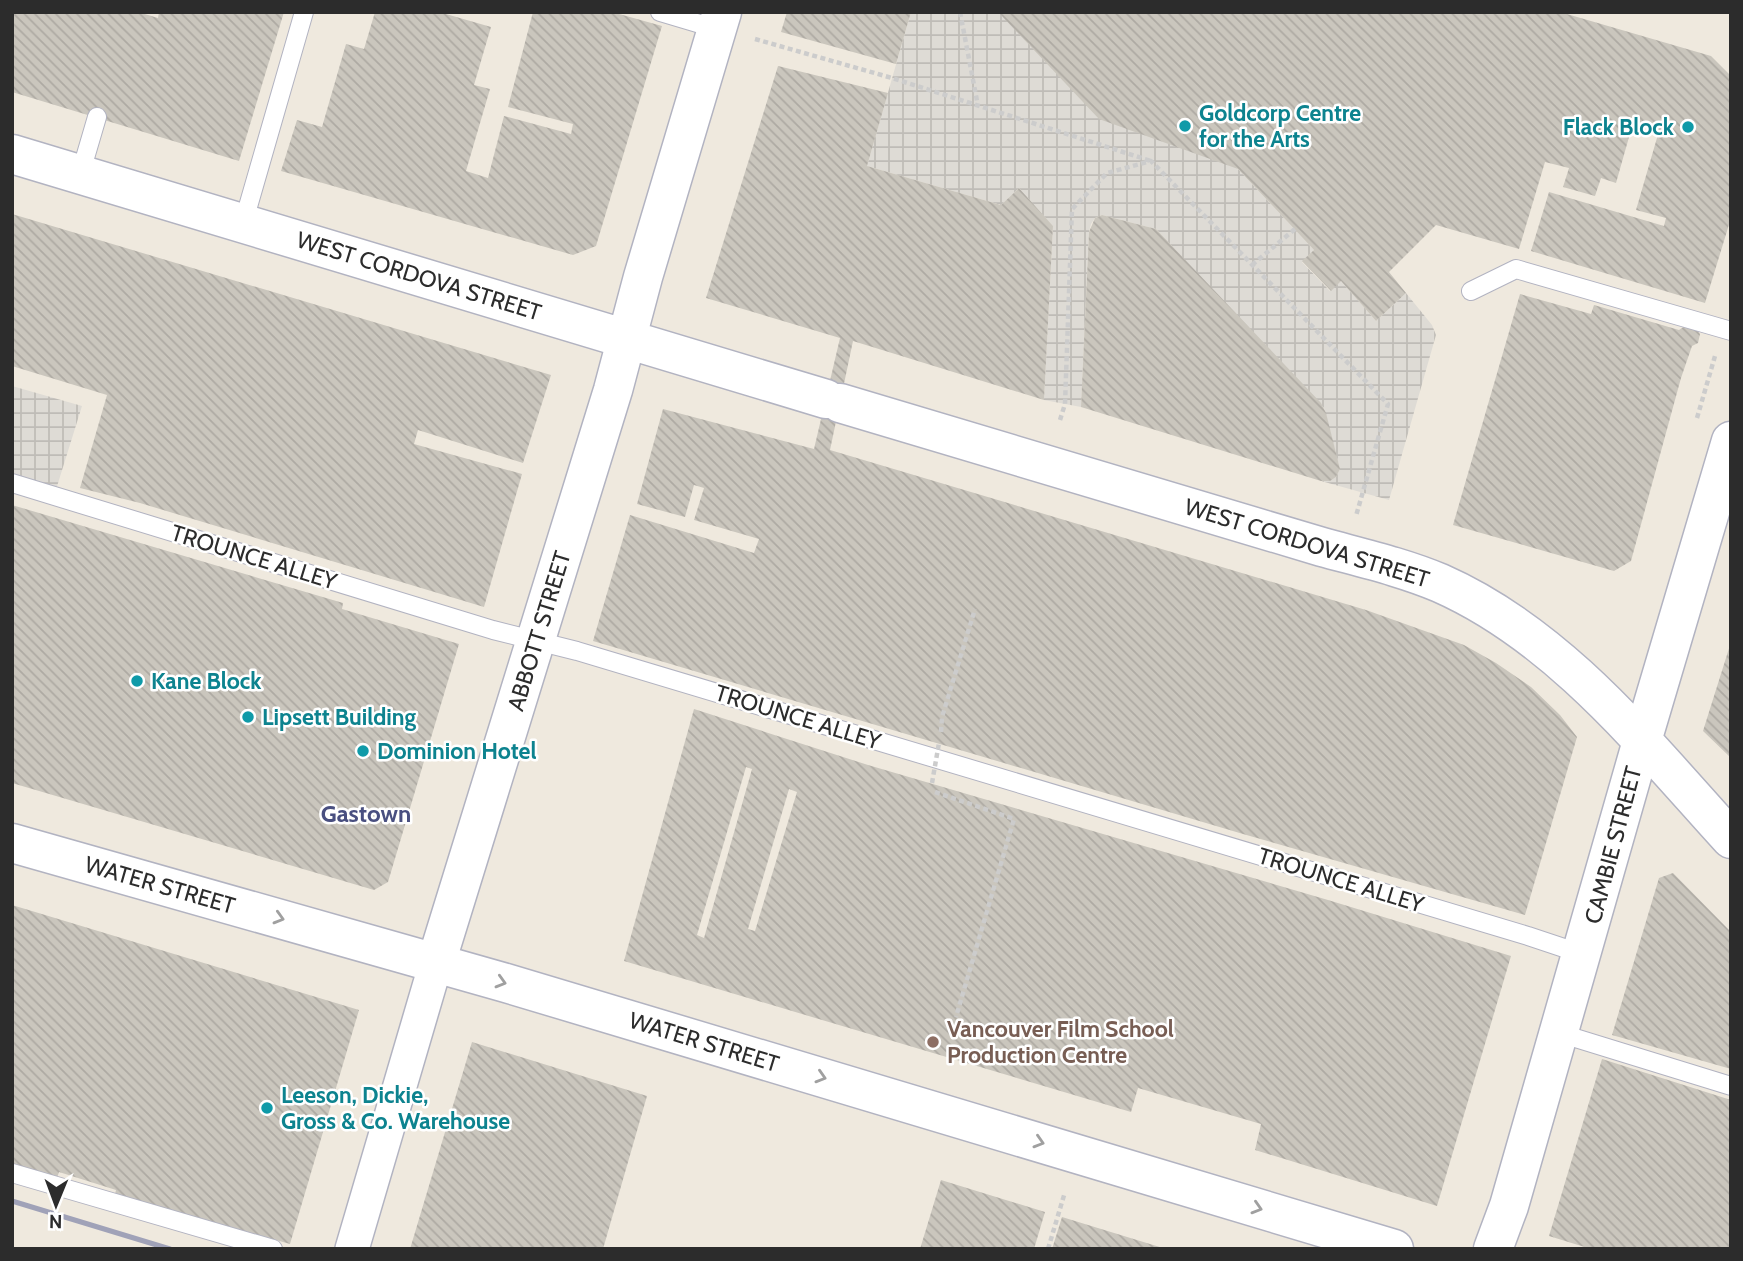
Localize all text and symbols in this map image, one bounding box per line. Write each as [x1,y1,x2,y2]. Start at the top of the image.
place label: Goldcorp Centre for the Arts [1199,99,1361,153]
place label: Flack Block [1563,113,1675,141]
marker: Goldcorp Centre for the Arts [1177,118,1193,134]
marker: Flack Block [1680,119,1696,135]
street label: WEST CORDOVA STREET [293,225,545,327]
street label: WEST CORDOVA STREET [1181,492,1433,594]
street label: TROUNCE ALLEY [168,519,341,596]
street label: ABBOTT STREET [501,548,577,714]
place label: Kane Block [151,667,262,695]
marker: Kane Block [129,673,145,689]
street label: TROUNCE ALLEY [712,679,885,756]
place label: Lipsett Building [262,703,417,731]
marker: Lipsett Building [240,709,256,725]
place label: Dominion Hotel [377,737,536,765]
marker: Dominion Hotel [355,743,371,759]
street label: CAMBIE STREET [1579,763,1647,927]
district label: Gastown [321,799,411,828]
street label: TROUNCE ALLEY [1255,842,1428,919]
street label: WATER STREET [82,850,238,920]
one-way arrow [272,910,284,924]
one-way arrow [495,973,507,988]
street label: WATER STREET [626,1006,782,1078]
place label: Vancouver Film School Production Centre [947,1015,1174,1069]
marker: Vancouver Film School Production Centre [925,1034,941,1050]
one-way arrow [815,1069,827,1084]
place label: Leeson, Dickie, Gross & Co. Warehouse [281,1081,510,1135]
marker: Leeson, Dickie, Gross & Co. Warehouse [259,1100,275,1116]
one-way arrow [1033,1134,1045,1149]
north arrow [21,1170,91,1240]
one-way arrow [1251,1199,1263,1214]
text: N [49,1210,63,1233]

